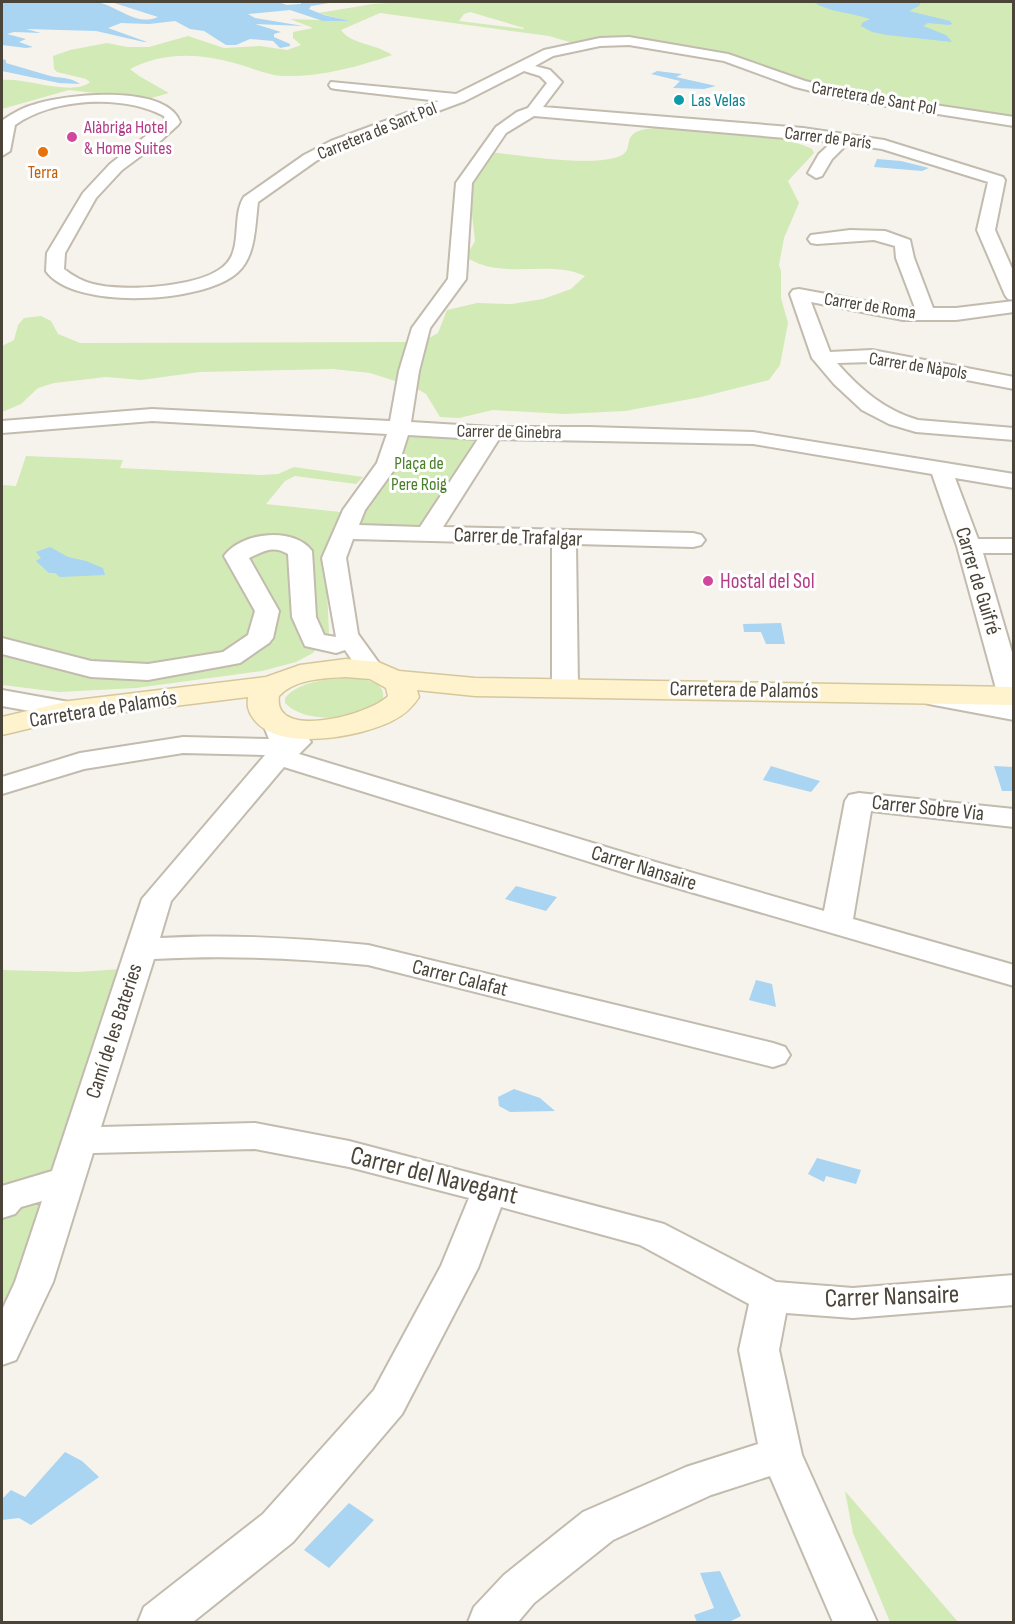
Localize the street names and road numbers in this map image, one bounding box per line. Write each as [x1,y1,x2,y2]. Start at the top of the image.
street label: Carretera de Sant Pol [810,77,938,119]
street label: Carretera de Sant Pol [314,98,440,164]
street label: Carrer de París [783,122,873,154]
street label: Carrer de Roma [823,288,917,324]
street label: Carrer de Nàpols [867,348,969,384]
street label: Carrer de Ginebra [456,421,562,443]
street label: Carrer de Trafalgar [453,522,583,552]
street label: Carrer de Guifré [950,524,1006,638]
street label: Carretera de Palamós [669,676,819,704]
street label: Carretera de Palamós [28,685,178,733]
street label: Carrer Sobre Via [871,790,985,826]
street label: Carrer Nansaire [588,840,700,896]
street label: Carrer Calafat [410,954,510,1002]
street label: Camí de les Bateries [80,960,148,1102]
street label: Carrer del Navegant [347,1140,521,1212]
street label: Carrer Nansaire [824,1279,960,1315]

